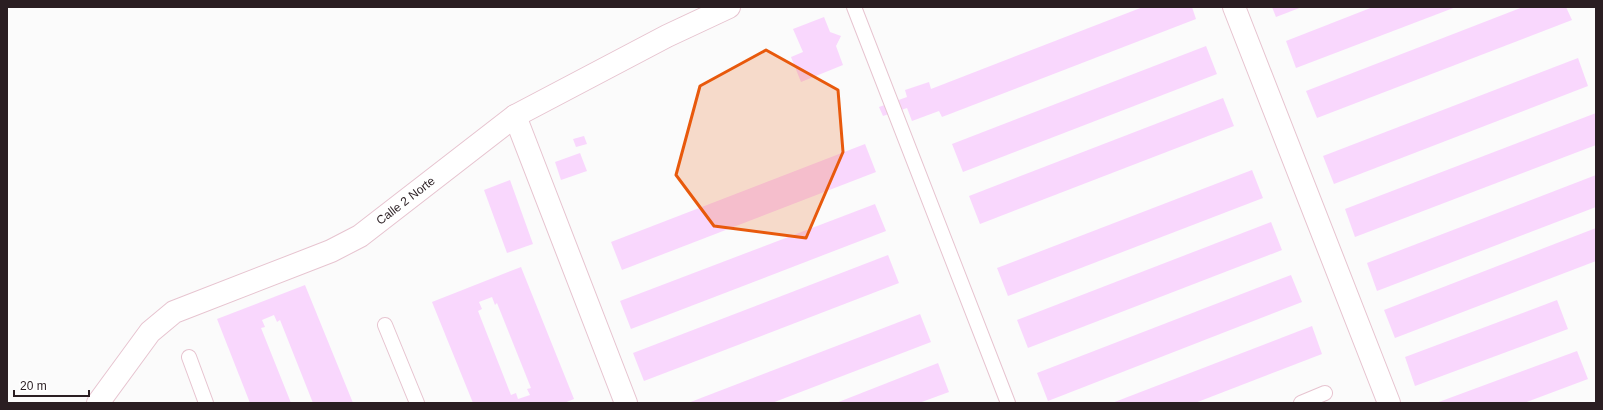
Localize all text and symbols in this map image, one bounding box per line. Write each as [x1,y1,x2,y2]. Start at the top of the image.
street label: Calle 2 Norte [374,173,438,228]
scale bar [14,372,89,398]
text: 20 m [20,379,47,393]

